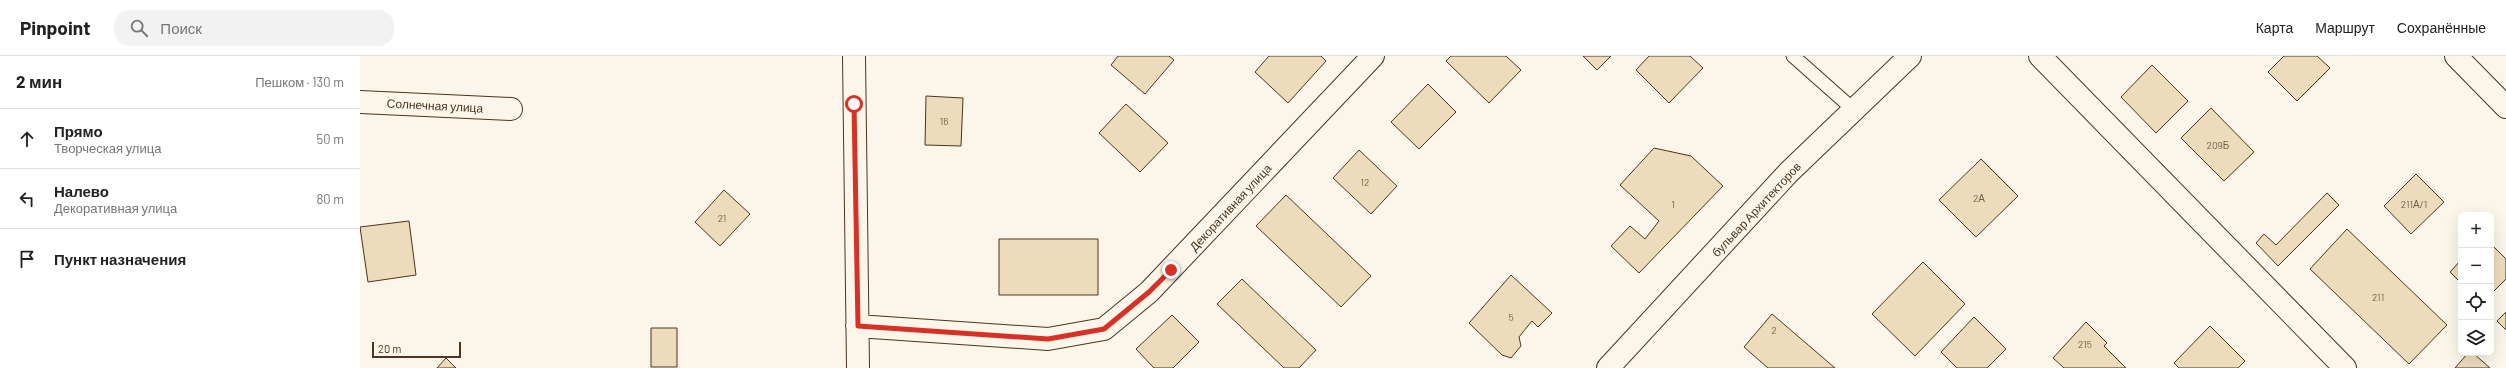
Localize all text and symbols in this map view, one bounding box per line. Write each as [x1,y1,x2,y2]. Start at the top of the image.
search box [114,10,394,46]
text: Pinpoint [20,16,90,39]
icon: search [128,17,150,39]
text: Поиск [160,19,202,37]
text: Карта [2256,19,2293,36]
text: Маршрут [2315,19,2375,36]
text: Сохранённые [2397,19,2486,36]
text: 2 мин [16,71,62,91]
text: Пешком · 130 m [255,74,344,90]
street label: Солнечная улица [386,95,484,116]
route start [845,95,863,113]
house number: 16 [940,115,948,127]
text: Прямо [54,122,103,140]
icon: ahead [16,128,38,150]
text: 50 m [317,131,344,147]
house number: 209Б [2207,139,2230,151]
text: Творческая улица [54,140,161,156]
street label: бульвар Архитекторов [1709,159,1804,260]
street label: Декоративная улица [1186,160,1275,254]
house number: 12 [1361,176,1369,188]
text: Налево [54,182,109,200]
icon: left [16,188,38,210]
text: 80 m [317,191,344,207]
house number: 2А [1973,192,1985,204]
house number: 1 [1671,198,1675,210]
house number: 211А/1 [2401,198,2427,210]
text: Декоративная улица [54,200,177,216]
house number: 21 [718,212,726,224]
map controls [2458,212,2494,356]
button: + [2458,212,2494,248]
icon: arrive [16,248,38,270]
button: − [2458,248,2494,284]
text: Пункт назначения [54,250,186,268]
route end [1162,261,1180,279]
button: locate [2458,284,2494,320]
house number: 211 [2372,291,2384,303]
house number: 5 [1508,311,1514,323]
button: layers [2458,320,2494,356]
house number: 2 [1771,324,1777,336]
house number: 215 [2078,338,2092,350]
scale bar [372,340,461,359]
text: 20 m [378,342,401,355]

